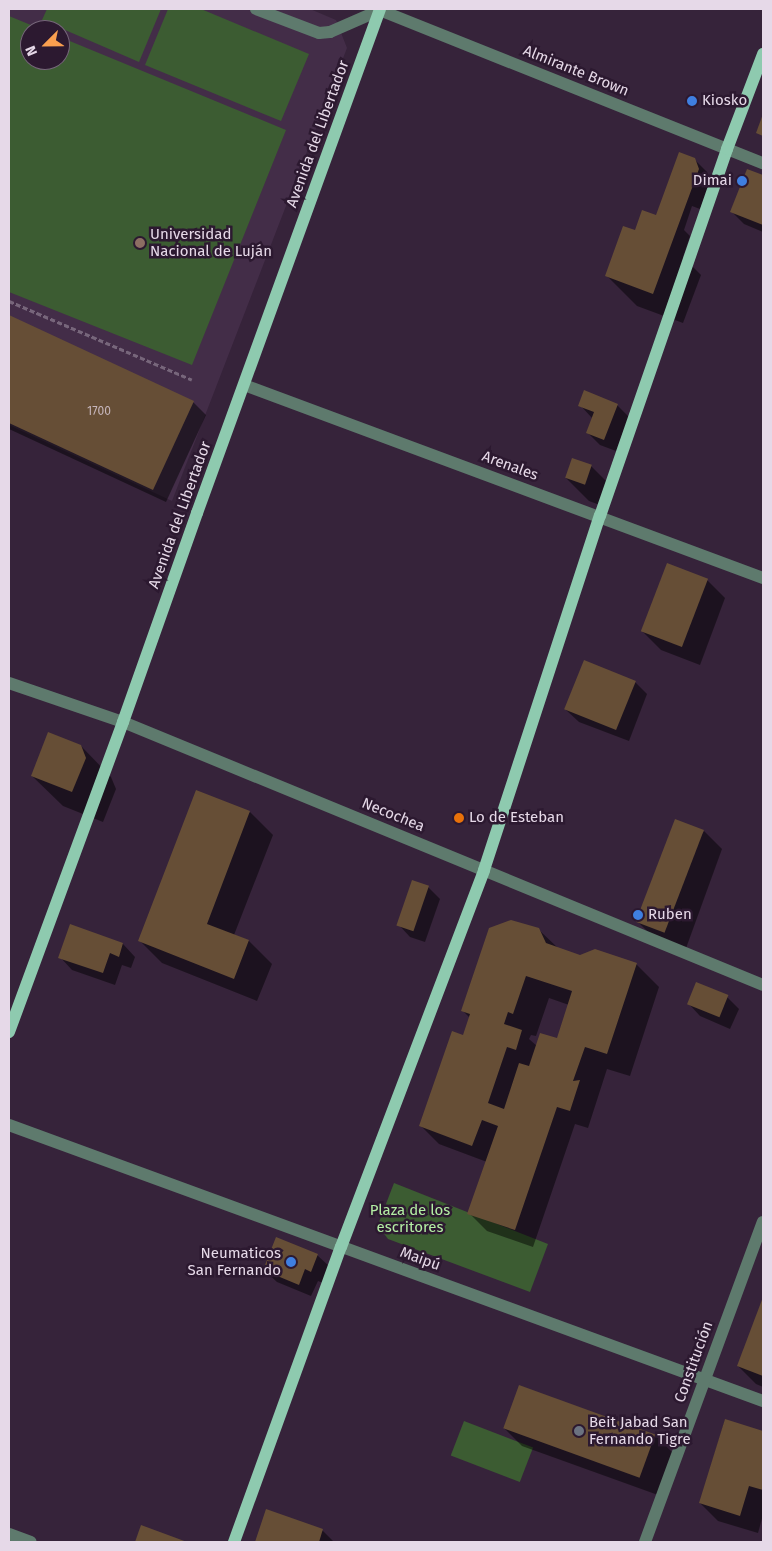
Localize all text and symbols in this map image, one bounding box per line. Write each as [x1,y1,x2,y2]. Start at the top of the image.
north arrow [20,20,70,70]
street label: Almirante Brown [521,42,631,100]
text: N [22,43,41,58]
street label: Avenida del Libertador [283,58,353,210]
place label: Kiosko [702,92,747,110]
marker: Kiosko [686,95,698,107]
place label: Dimai [693,172,732,190]
marker: Dimai [736,175,748,187]
place label: Universidad Nacional de Luján [150,225,272,260]
marker: Universidad Nacional de Luján [134,237,146,249]
house number: 1700 [87,405,111,419]
street label: Avenida del Libertador [145,439,215,591]
street label: Arenales [479,448,541,484]
street label: Necochea [359,794,427,836]
place label: Lo de Esteban [469,809,564,827]
marker: Lo de Esteban [453,812,465,824]
place label: Ruben [648,906,692,924]
marker: Ruben [632,909,644,921]
park label: Plaza de los escritores [370,1201,450,1236]
street label: Maipú [397,1243,443,1275]
place label: Neumaticos San Fernando [188,1244,281,1279]
marker: Neumaticos San Fernando [285,1256,297,1268]
street label: Constitución [671,1319,717,1405]
place label: Beit Jabad San Fernando Tigre [589,1413,691,1448]
marker: Beit Jabad San Fernando Tigre [573,1425,585,1437]

